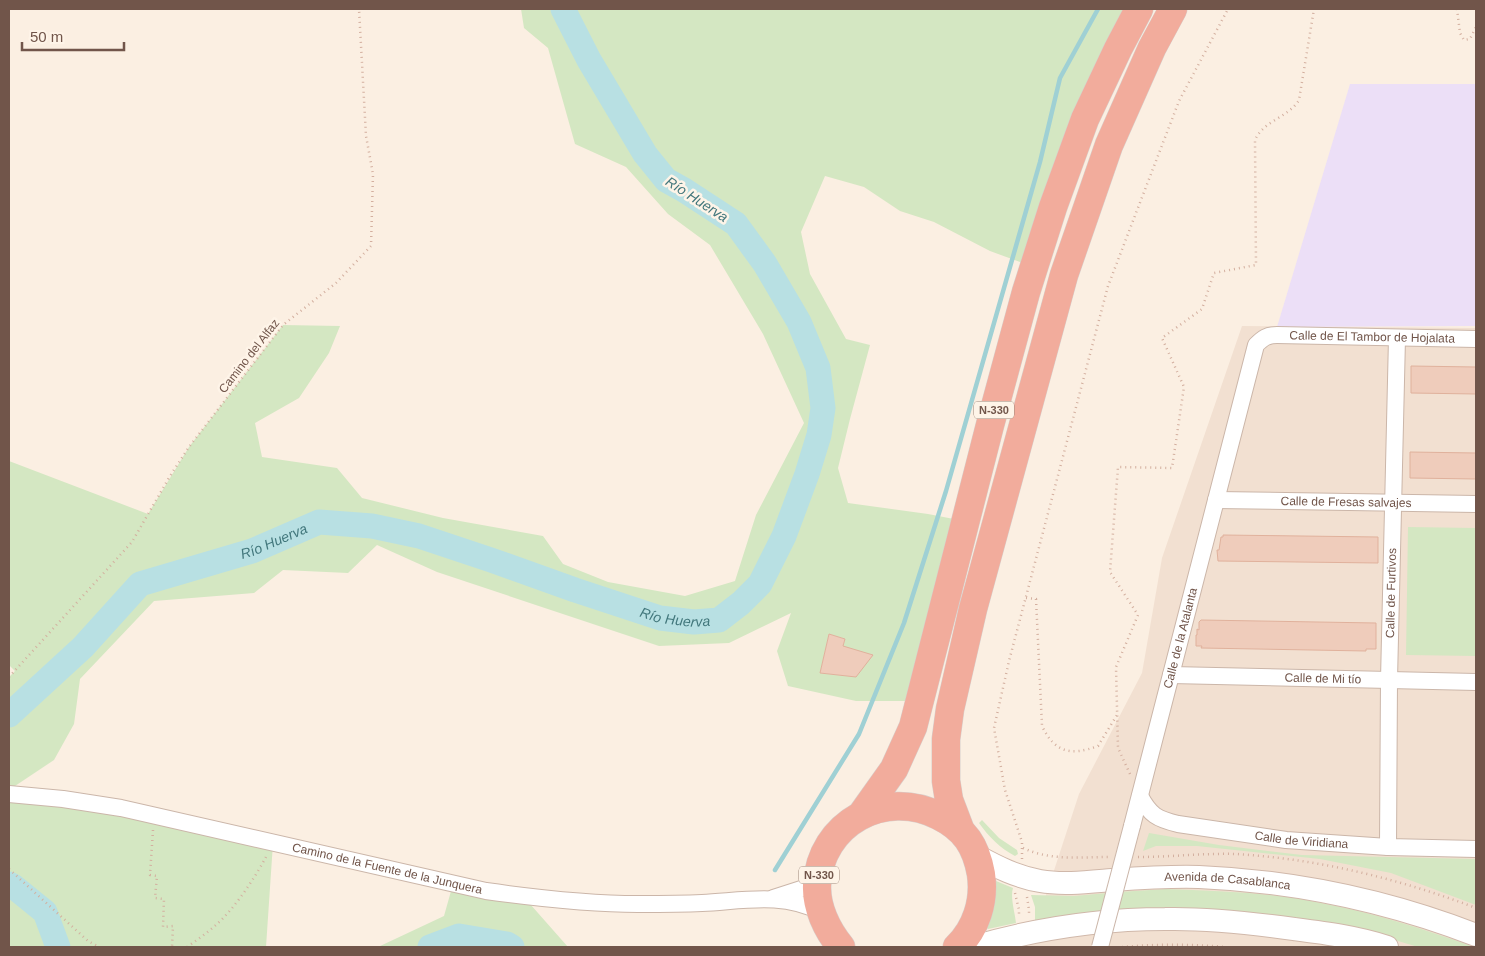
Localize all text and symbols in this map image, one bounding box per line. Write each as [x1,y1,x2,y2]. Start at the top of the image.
scale bar [22,20,125,52]
text: 50 m [30,28,63,45]
water label: Río Huerva [663,173,731,225]
street label: Camino del Alfaz [216,316,282,396]
street label: Calle de El Tambor de Hojalata [1289,328,1455,346]
road number: N-330 [974,402,1014,418]
street label: Calle de Fresas salvajes [1280,494,1412,510]
water label: Río Huerva [239,520,310,562]
street label: Calle de Furtivos [1383,548,1399,638]
street label: Calle de la Atalanta [1161,586,1200,690]
water label: Río Huerva [638,604,711,630]
street label: Calle de Mi tío [1284,671,1362,686]
street label: Calle de Viridiana [1254,828,1349,851]
street label: Camino de la Fuente de la Junquera [291,840,484,897]
road number: N-330 [799,866,839,884]
street label: Avenida de Casablanca [1164,870,1292,893]

